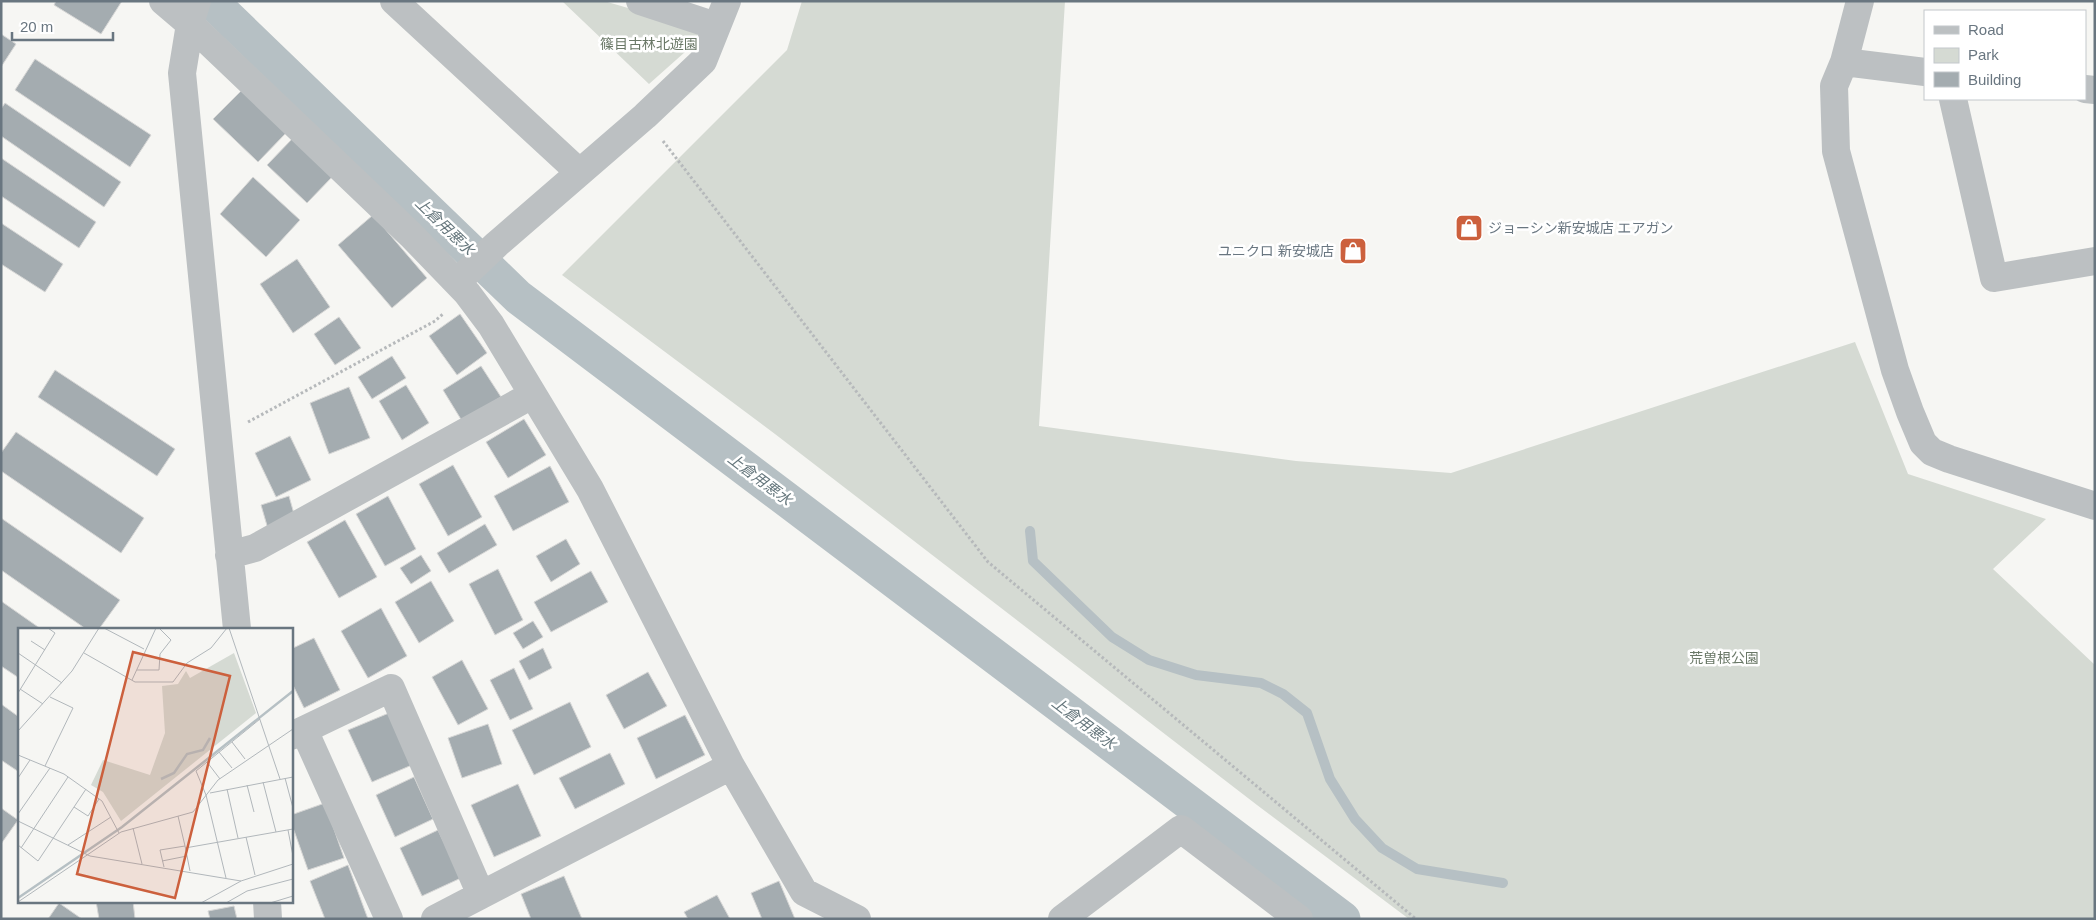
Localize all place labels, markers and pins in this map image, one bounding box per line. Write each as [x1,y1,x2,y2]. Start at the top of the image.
shop icon: ジョーシン新安城店 エアガン [1454,213,1484,243]
place label: ジョーシン新安城店 エアガン [1488,220,1674,236]
shop icon: ユニクロ 新安城店 [1338,236,1368,266]
place label: ユニクロ 新安城店 [1218,243,1334,259]

